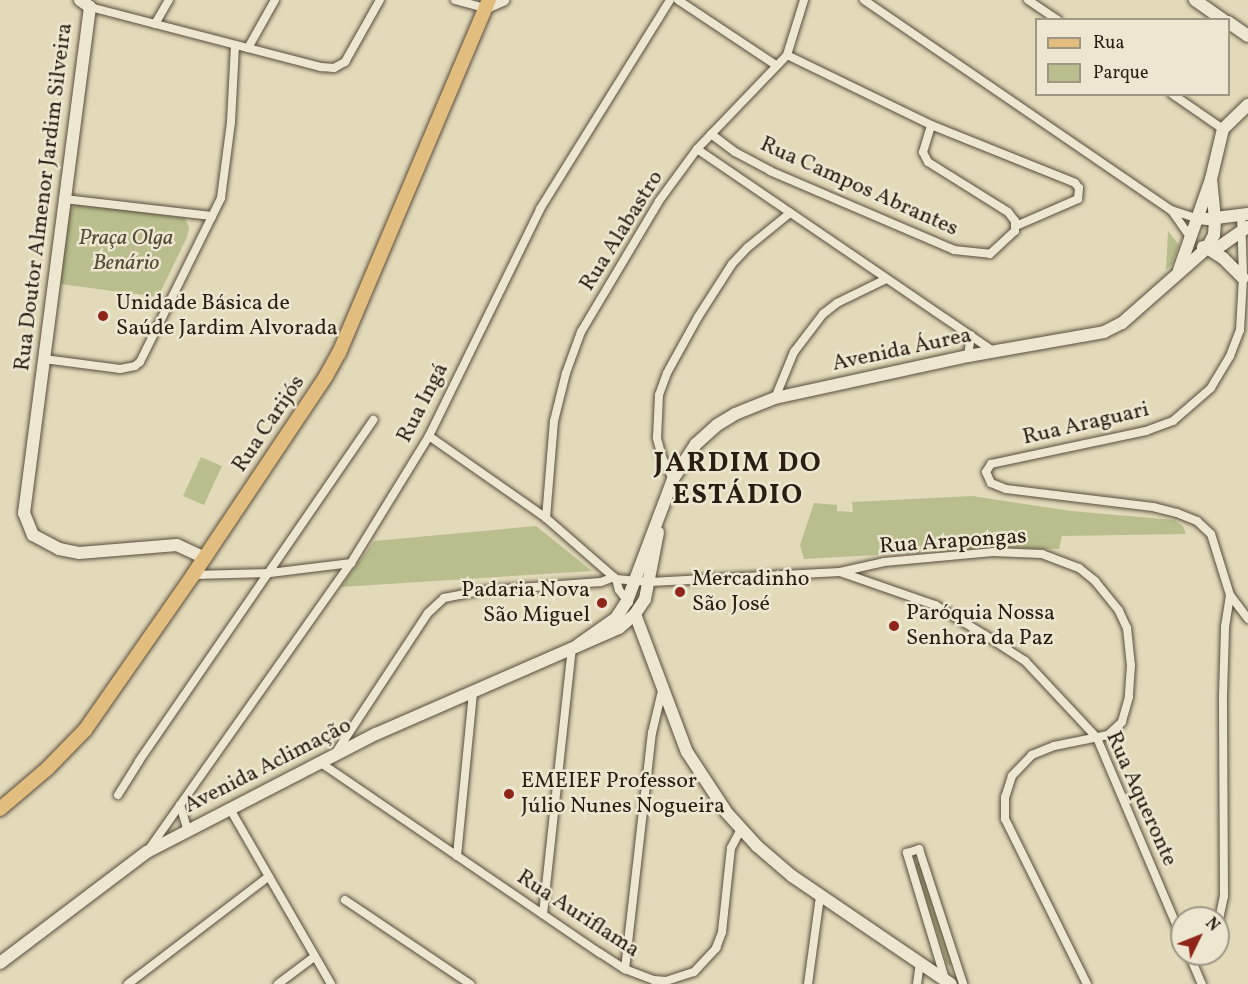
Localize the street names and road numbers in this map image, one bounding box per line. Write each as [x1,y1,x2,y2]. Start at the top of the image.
street label: Rua Doutor Almenor Jardim Silveira [10,21,78,373]
street label: Rua Campos Abrantes [756,131,962,243]
street label: Rua Alabastro [575,166,669,296]
street label: Avenida Áurea [830,322,974,378]
street label: Rua Ingá [392,359,454,447]
street label: Rua Carijós [227,371,311,477]
street label: Rua Araguari [1020,397,1152,451]
street label: Rua Arapongas [878,524,1028,560]
street label: Avenida Aclimação [180,712,356,820]
street label: Rua Aqueronte [1100,728,1182,870]
street label: Rua Auriflama [512,864,644,964]

